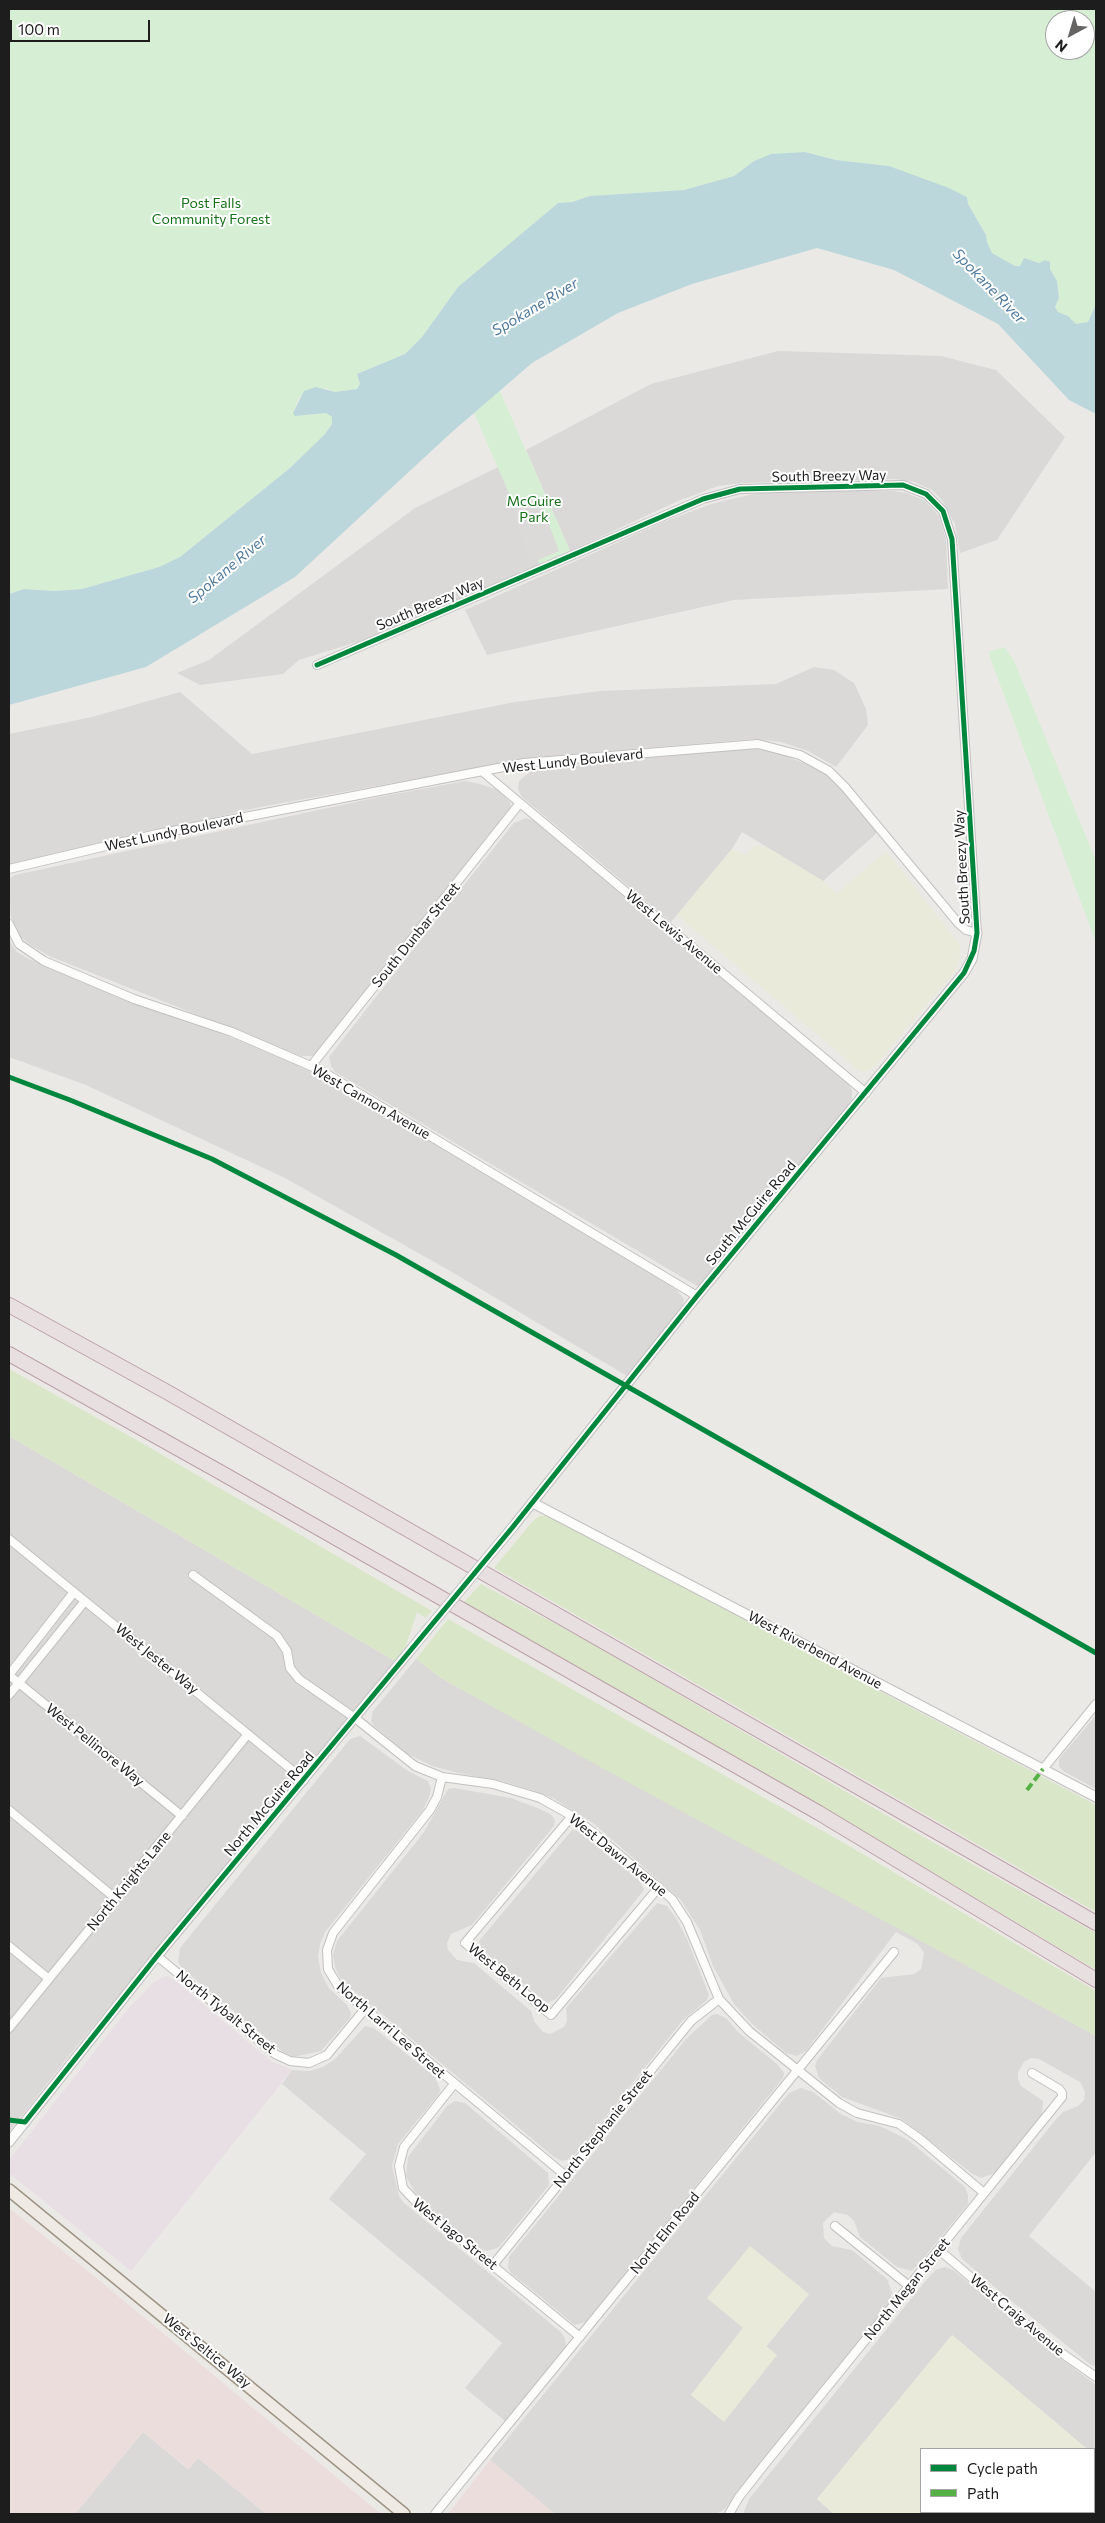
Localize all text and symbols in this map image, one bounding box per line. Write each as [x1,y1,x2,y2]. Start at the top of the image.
scale bar [12,10,152,42]
north arrow [1045,10,1095,60]
text: 100 m [18,20,60,38]
text: N [1051,36,1070,56]
park label: Post Falls Community Forest [152,195,270,228]
water label: Spokane River [949,245,1029,327]
water label: Spokane River [489,274,581,340]
street label: South Breezy Way [771,467,887,485]
park label: McGuire Park [507,493,561,526]
water label: Spokane River [184,531,270,607]
street label: South Breezy Way [374,574,486,634]
street label: West Lundy Boulevard [502,745,644,777]
street label: West Lundy Boulevard [103,809,245,855]
street label: South Breezy Way [951,809,973,925]
street label: South Dunbar Street [368,879,464,991]
street label: West Lewis Avenue [622,887,726,977]
street label: West Cannon Avenue [309,1061,433,1143]
street label: South McGuire Road [702,1157,800,1269]
street label: West Riverbend Avenue [745,1608,885,1692]
street label: West Jester Way [112,1620,202,1698]
street label: West Pellinore Way [42,1700,148,1790]
street label: North McGuire Road [220,1748,318,1860]
street label: West Dawn Avenue [566,1810,670,1900]
street label: North Knights Lane [84,1828,174,1934]
street label: West Beth Loop [464,1940,554,2016]
street label: North Tybalt Street [173,1967,279,2057]
street label: North Larri Lee Street [333,1978,449,2082]
street label: North Stephanie Street [550,2067,656,2191]
street label: North Elm Road [627,2189,703,2277]
street label: West Iago Street [409,2195,501,2273]
street label: North Megan Street [861,2234,953,2344]
street label: West Craig Avenue [966,2271,1068,2359]
street label: West Seltice Way [159,2310,255,2392]
legend [920,2448,1095,2513]
text: Cycle path [967,2459,1038,2477]
text: Path [967,2484,999,2502]

